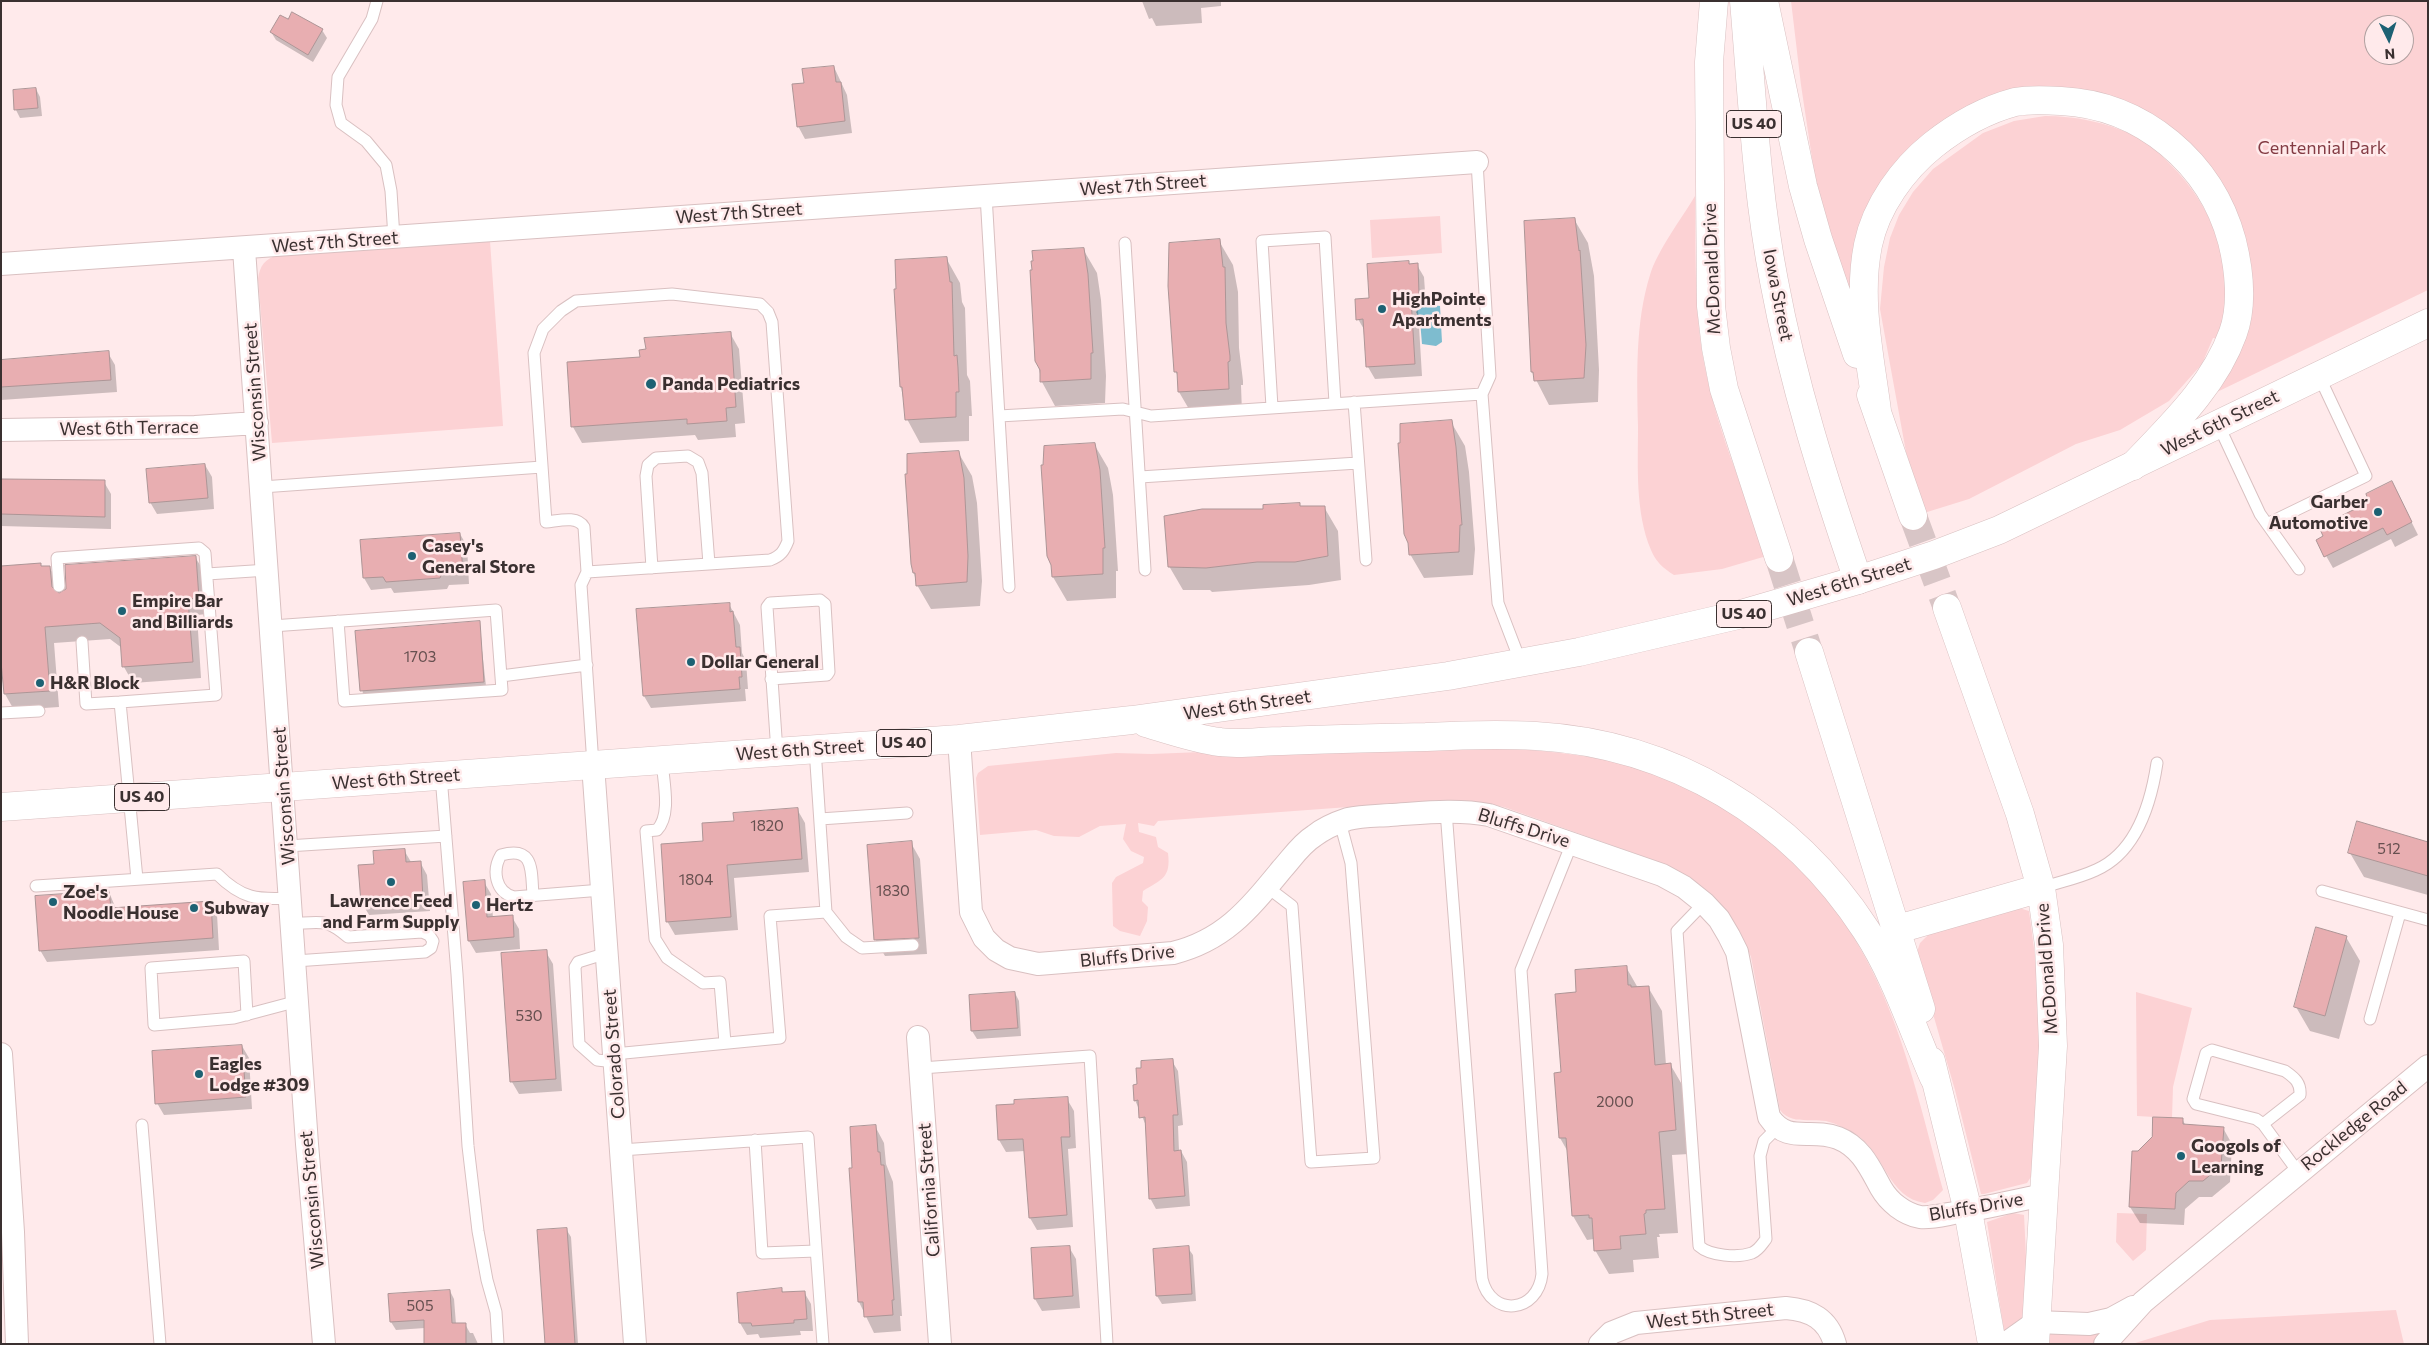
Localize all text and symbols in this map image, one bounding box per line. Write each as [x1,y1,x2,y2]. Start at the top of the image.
north arrow [2364,15,2414,65]
text: N [2384,46,2396,63]
road number: US 40 [1726,110,1782,138]
park label: Centennial Park [2257,137,2387,159]
street label: West 7th Street [1079,170,1207,200]
street label: West 7th Street [675,198,803,228]
street label: McDonald Drive [1699,203,1725,335]
street label: West 7th Street [271,227,399,257]
street label: Iowa Street [1758,247,1798,343]
place label: HighPointe Apartments [1392,288,1492,330]
marker: HighPointe Apartments [1376,303,1388,315]
street label: Wisconsin Street [239,322,271,462]
place label: Panda Pediatrics [662,373,800,395]
marker: Panda Pediatrics [644,377,658,391]
street label: West 6th Street [2158,385,2282,461]
street label: West 6th Terrace [59,416,199,440]
place label: Garber Automotive [2269,491,2368,534]
marker: Garber Automotive [2372,506,2384,518]
place label: Casey's General Store [422,535,535,578]
marker: Casey's General Store [406,550,418,562]
street label: West 6th Street [1784,553,1914,611]
place label: Empire Bar and Billiards [132,590,233,632]
road number: US 40 [1716,600,1772,628]
marker: Empire Bar and Billiards [116,605,128,617]
house number: 1703 [404,648,436,666]
place label: Dollar General [701,651,819,673]
marker: Dollar General [685,656,697,668]
place label: H&R Block [50,672,140,694]
marker: H&R Block [34,677,46,689]
street label: West 6th Street [1182,685,1312,725]
street label: Wisconsin Street [268,726,300,866]
road number: US 40 [876,730,932,756]
street label: West 6th Street [735,735,865,765]
street label: West 6th Street [331,764,461,794]
road number: US 40 [114,784,170,810]
street label: Bluffs Drive [1475,804,1573,852]
house number: 1820 [750,817,784,835]
house number: 512 [2377,840,2401,858]
house number: 1804 [679,871,713,889]
marker: Lawrence Feed and Farm Supply [385,876,397,888]
place label: Zoe's Noodle House [63,881,179,924]
house number: 1830 [876,882,910,900]
place label: Lawrence Feed and Farm Supply [322,890,460,932]
place label: Hertz [486,894,533,916]
marker: Zoe's Noodle House [47,896,59,908]
place label: Subway [204,897,269,919]
marker: Hertz [470,899,482,911]
marker: Subway [188,902,200,914]
street label: McDonald Drive [2032,903,2062,1035]
street label: Bluffs Drive [1079,940,1175,972]
street label: Colorado Street [599,988,629,1120]
house number: 530 [516,1007,542,1025]
place label: Eagles Lodge #309 [209,1053,309,1096]
marker: Eagles Lodge #309 [193,1068,205,1080]
street label: Rockledge Road [2297,1077,2411,1175]
house number: 2000 [1596,1093,1634,1111]
street label: California Street [914,1122,944,1258]
street label: Wisconsin Street [295,1130,329,1270]
place label: Googols of Learning [2191,1135,2281,1178]
marker: Googols of Learning [2175,1150,2187,1162]
street label: Bluffs Drive [1927,1188,2025,1226]
house number: 505 [406,1297,434,1315]
street label: West 5th Street [1645,1299,1775,1333]

